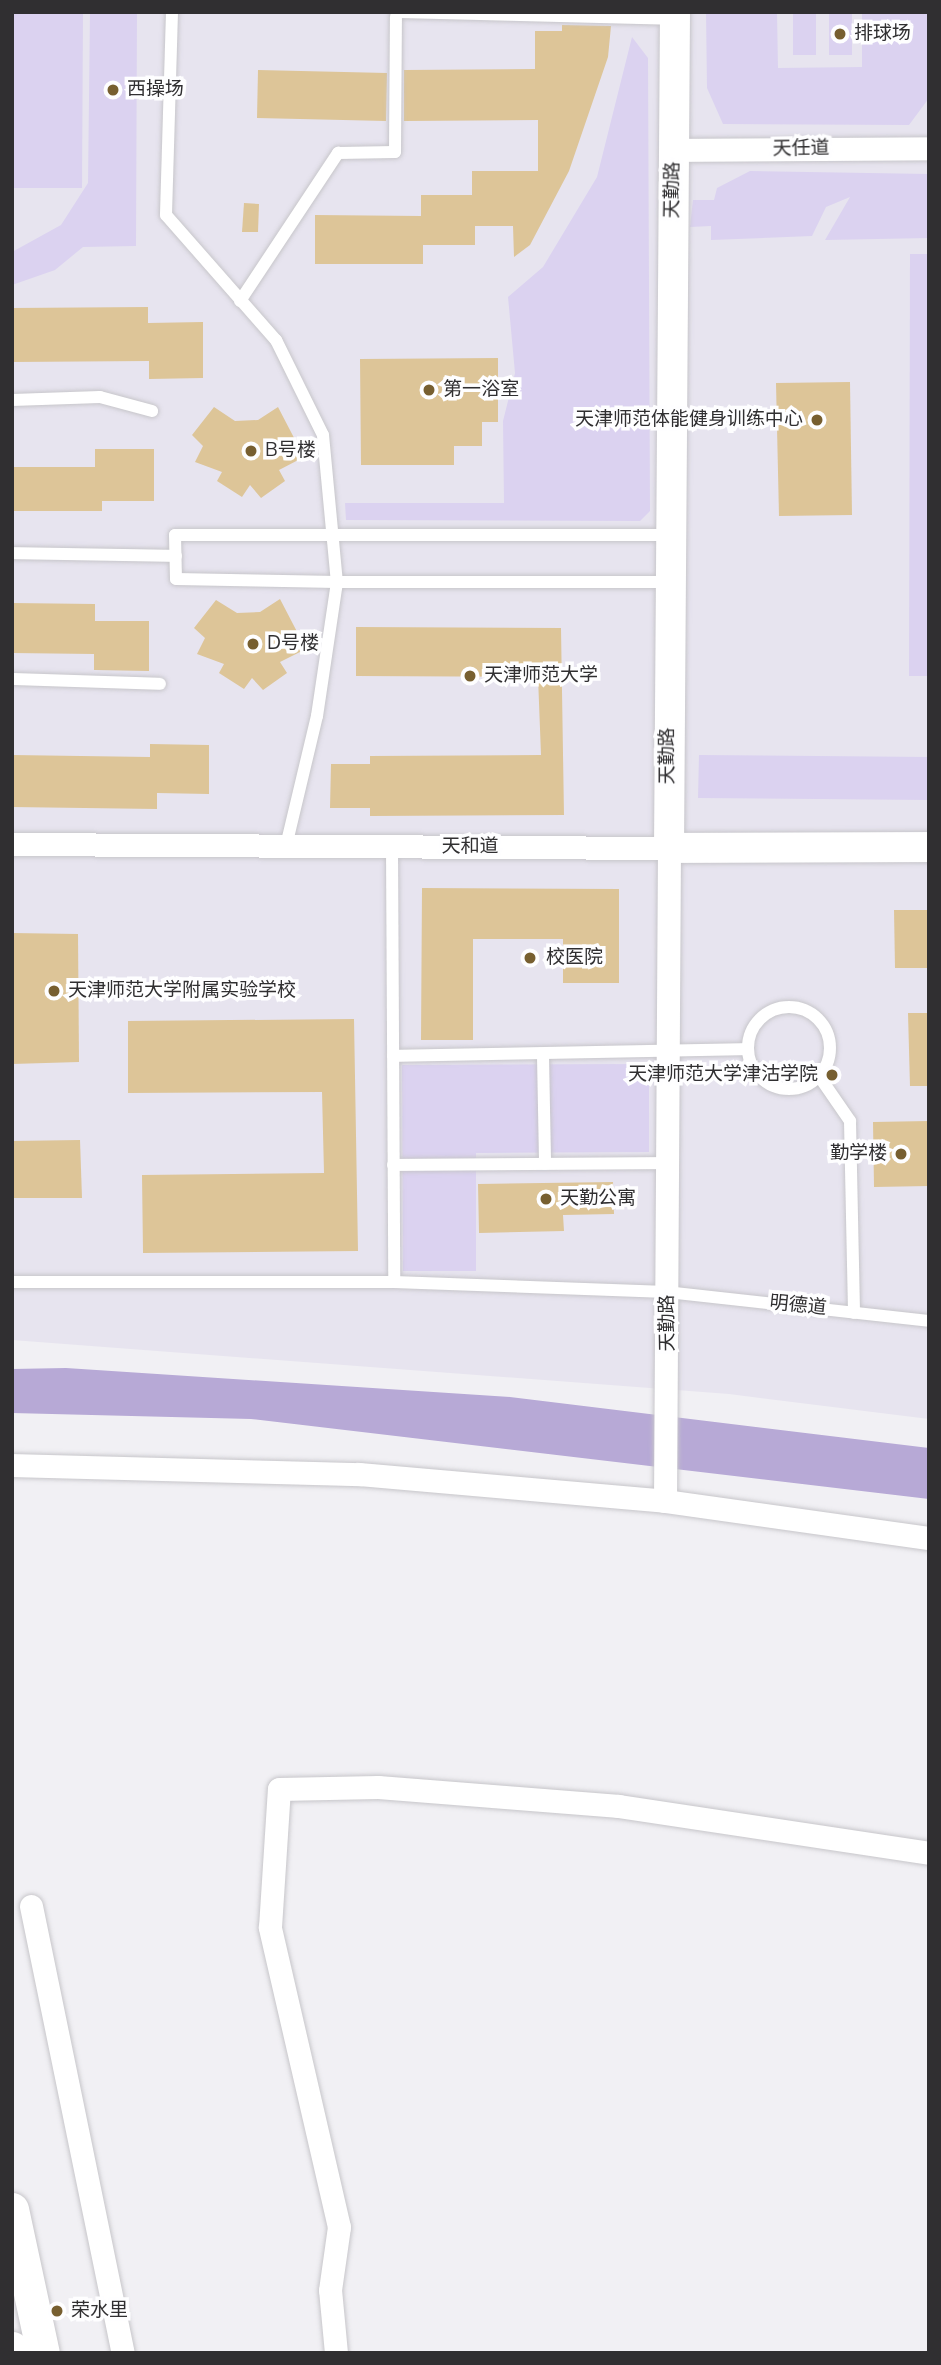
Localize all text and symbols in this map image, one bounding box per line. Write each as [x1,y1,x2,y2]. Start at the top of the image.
place label: 排球场 [854,23,911,45]
marker: 排球场 [832,26,848,42]
place label: 西操场 [127,79,184,101]
marker: 西操场 [105,82,121,98]
street label: 天任道 [772,137,830,161]
street label: 天勤路 [661,161,685,219]
place label: 第一浴室 [443,379,519,401]
marker: 第一浴室 [421,382,437,398]
place label: 天津师范体能健身训练中心 [575,409,803,431]
marker: 天津师范体能健身训练中心 [809,412,825,428]
place label: B号楼 [265,440,316,462]
marker: B号楼 [243,443,259,459]
place label: D号楼 [267,633,319,655]
marker: D号楼 [245,636,261,652]
place label: 天津师范大学 [484,665,598,687]
marker: 天津师范大学 [462,668,478,684]
street label: 天勤路 [657,728,679,784]
street label: 天和道 [442,836,498,858]
place label: 校医院 [546,947,603,969]
marker: 校医院 [520,948,540,968]
place label: 天津师范大学附属实验学校 [68,980,296,1002]
marker: 天津师范大学附属实验学校 [46,983,62,999]
place label: 天津师范大学津沽学院 [628,1064,818,1086]
marker: 天津师范大学津沽学院 [824,1067,840,1083]
place label: 勤学楼 [830,1143,887,1165]
marker: 勤学楼 [893,1146,909,1162]
place label: 天勤公寓 [560,1188,636,1210]
marker: 天勤公寓 [538,1191,554,1207]
street label: 明德道 [768,1292,828,1320]
street label: 天勤路 [656,1294,680,1352]
place label: 荣水里 [71,2300,128,2322]
marker: 荣水里 [49,2303,65,2319]

